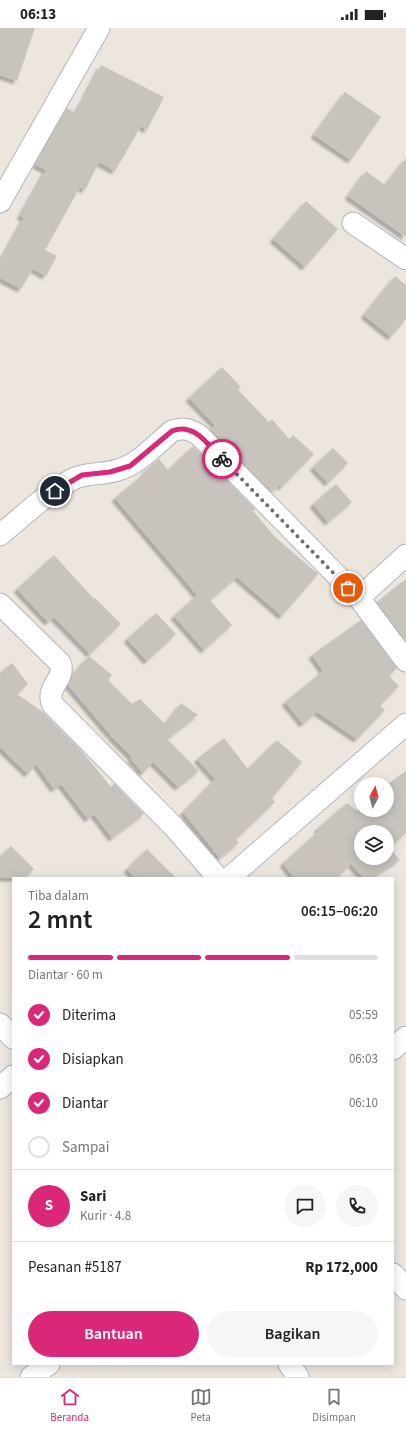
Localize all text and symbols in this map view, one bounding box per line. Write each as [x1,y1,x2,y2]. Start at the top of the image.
text: 06:13 [20,4,56,25]
courier [202,439,242,479]
icon: bike [211,448,233,470]
pin [38,474,72,508]
icon: home [44,480,66,502]
pin [331,571,365,605]
icon: bag [337,577,359,599]
north arrow [354,777,394,817]
map controls [354,777,394,865]
button: layers [354,825,394,865]
text: Tiba dalam [28,887,89,905]
text: 2 mnt [28,901,92,938]
text: 06:15–06:20 [301,901,378,922]
text: Diantar · 60 m [28,966,103,984]
icon: check [28,1004,50,1026]
text: Diterima [62,1005,116,1026]
text: 05:59 [349,1006,378,1024]
icon: check [28,1048,50,1070]
text: Disiapkan [62,1049,124,1070]
text: 06:03 [349,1050,378,1068]
icon: check [28,1092,50,1114]
text: Diantar [62,1093,108,1114]
text: 06:10 [349,1094,378,1112]
text: Sampai [62,1137,109,1158]
button: chat [284,1185,326,1227]
button: phone [336,1185,378,1227]
text: Sari [80,1186,106,1207]
text: S [45,1195,53,1216]
text: Kurir · 4.8 [80,1207,131,1225]
text: Pesanan #5187 [28,1257,122,1278]
text: Rp 172,000 [305,1257,378,1278]
button: Bantuan [28,1311,199,1357]
button: Bagikan [207,1311,378,1357]
tab: Beranda [50,1386,89,1425]
tab: Peta [190,1386,212,1425]
tab: Disimpan [312,1386,356,1425]

